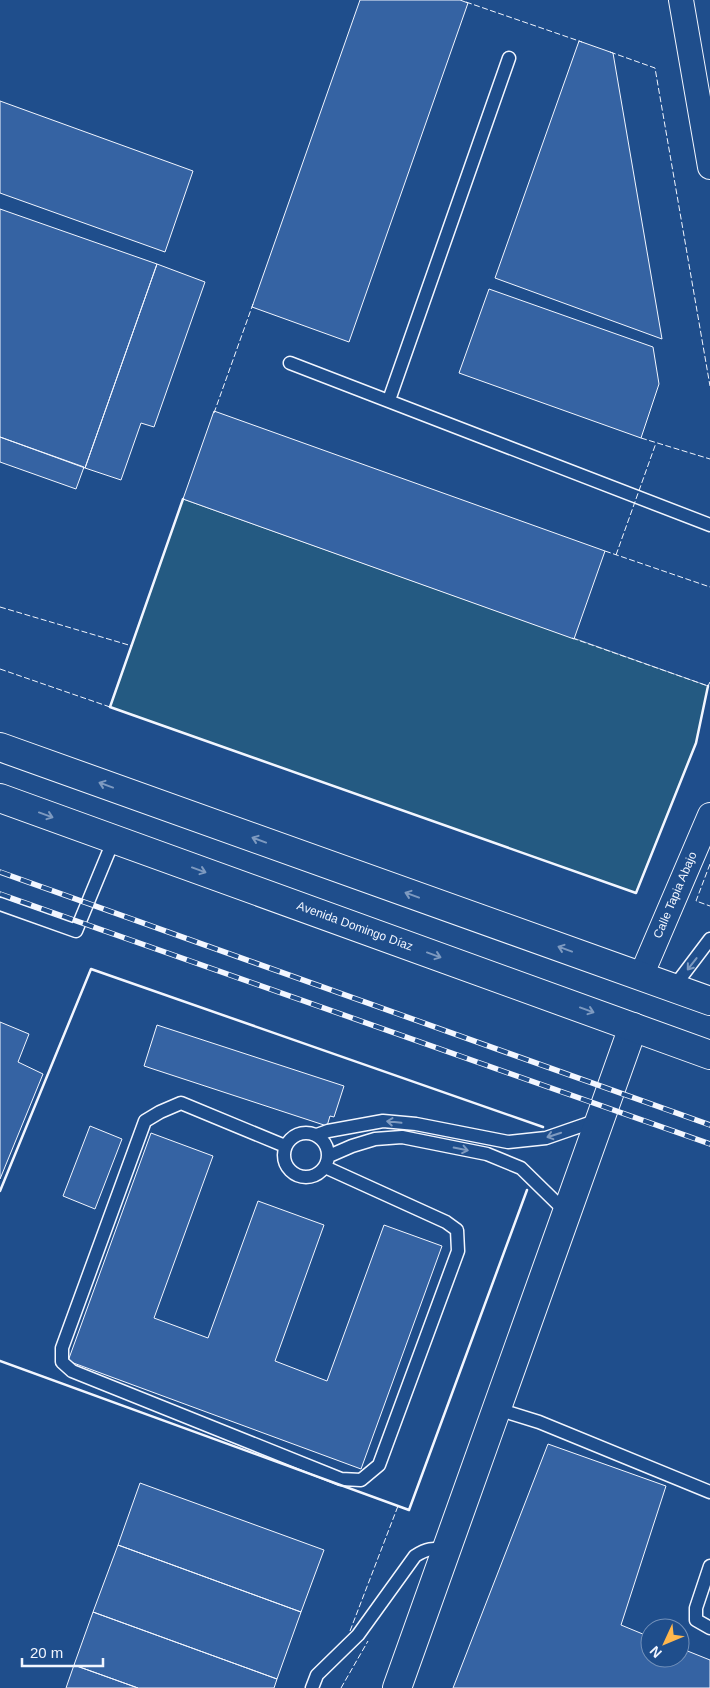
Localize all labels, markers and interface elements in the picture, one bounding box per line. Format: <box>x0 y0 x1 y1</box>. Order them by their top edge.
one-way arrow <box>99 780 115 789</box>
one-way arrow <box>38 811 53 820</box>
one-way arrow <box>252 835 268 844</box>
street label: Calle Tapia Abajo <box>650 849 700 940</box>
one-way arrow <box>190 866 206 875</box>
one-way arrow <box>405 890 421 899</box>
street label: Avenida Domingo Díaz <box>295 898 415 954</box>
one-way arrow <box>558 944 574 953</box>
one-way arrow <box>426 951 441 960</box>
one-way arrow <box>686 957 697 970</box>
one-way arrow <box>578 1006 594 1015</box>
one-way arrow <box>386 1117 402 1127</box>
one-way arrow <box>546 1131 562 1140</box>
one-way arrow <box>452 1144 468 1154</box>
north arrow <box>640 1618 690 1668</box>
scale bar <box>22 1636 104 1668</box>
text: N <box>646 1643 665 1661</box>
text: 20 m <box>30 1644 63 1661</box>

